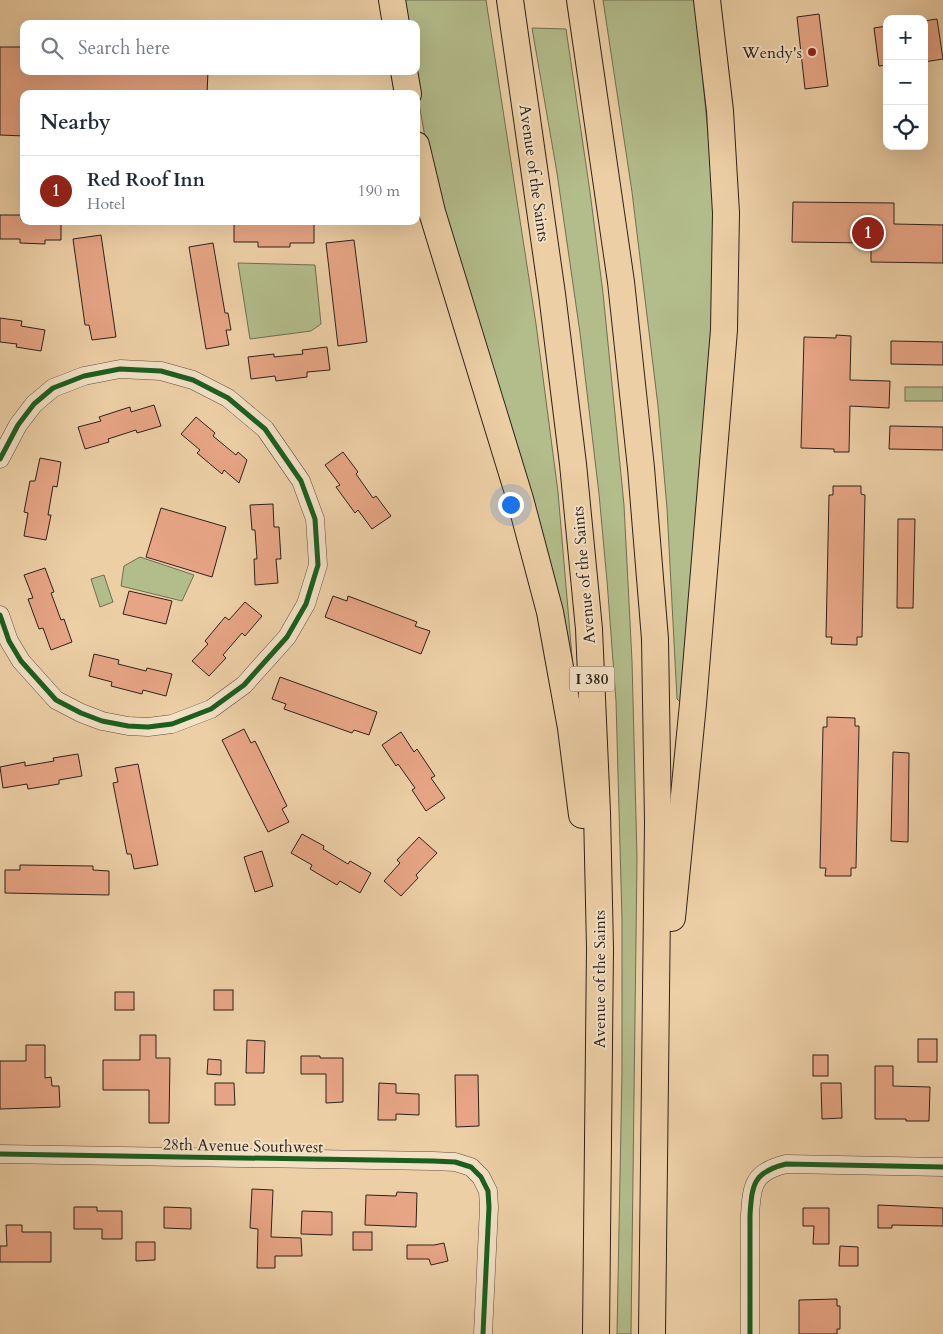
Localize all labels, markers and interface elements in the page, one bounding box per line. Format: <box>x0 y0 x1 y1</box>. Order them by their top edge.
map controls <box>883 15 928 150</box>
button: + <box>883 15 928 60</box>
search box <box>20 20 420 75</box>
icon: search <box>38 34 66 62</box>
text: Search here <box>78 35 170 61</box>
place label: Wendy's <box>741 42 802 64</box>
marker: Wendy's <box>806 46 818 58</box>
button: − <box>883 60 928 105</box>
street label: Avenue of the Saints <box>513 103 555 243</box>
button: locate <box>883 105 928 150</box>
text: Nearby <box>40 108 111 137</box>
text: Red Roof Inn <box>87 167 205 193</box>
text: 1 <box>52 180 60 202</box>
text: 190 m <box>358 180 400 202</box>
text: Hotel <box>87 193 125 215</box>
pin: 1 <box>852 214 884 252</box>
your location <box>498 492 524 518</box>
street label: Avenue of the Saints <box>567 505 601 645</box>
road number: I 380 <box>570 666 614 692</box>
street label: Avenue of the Saints <box>589 910 611 1048</box>
street label: 28th Avenue Southwest <box>163 1134 323 1158</box>

